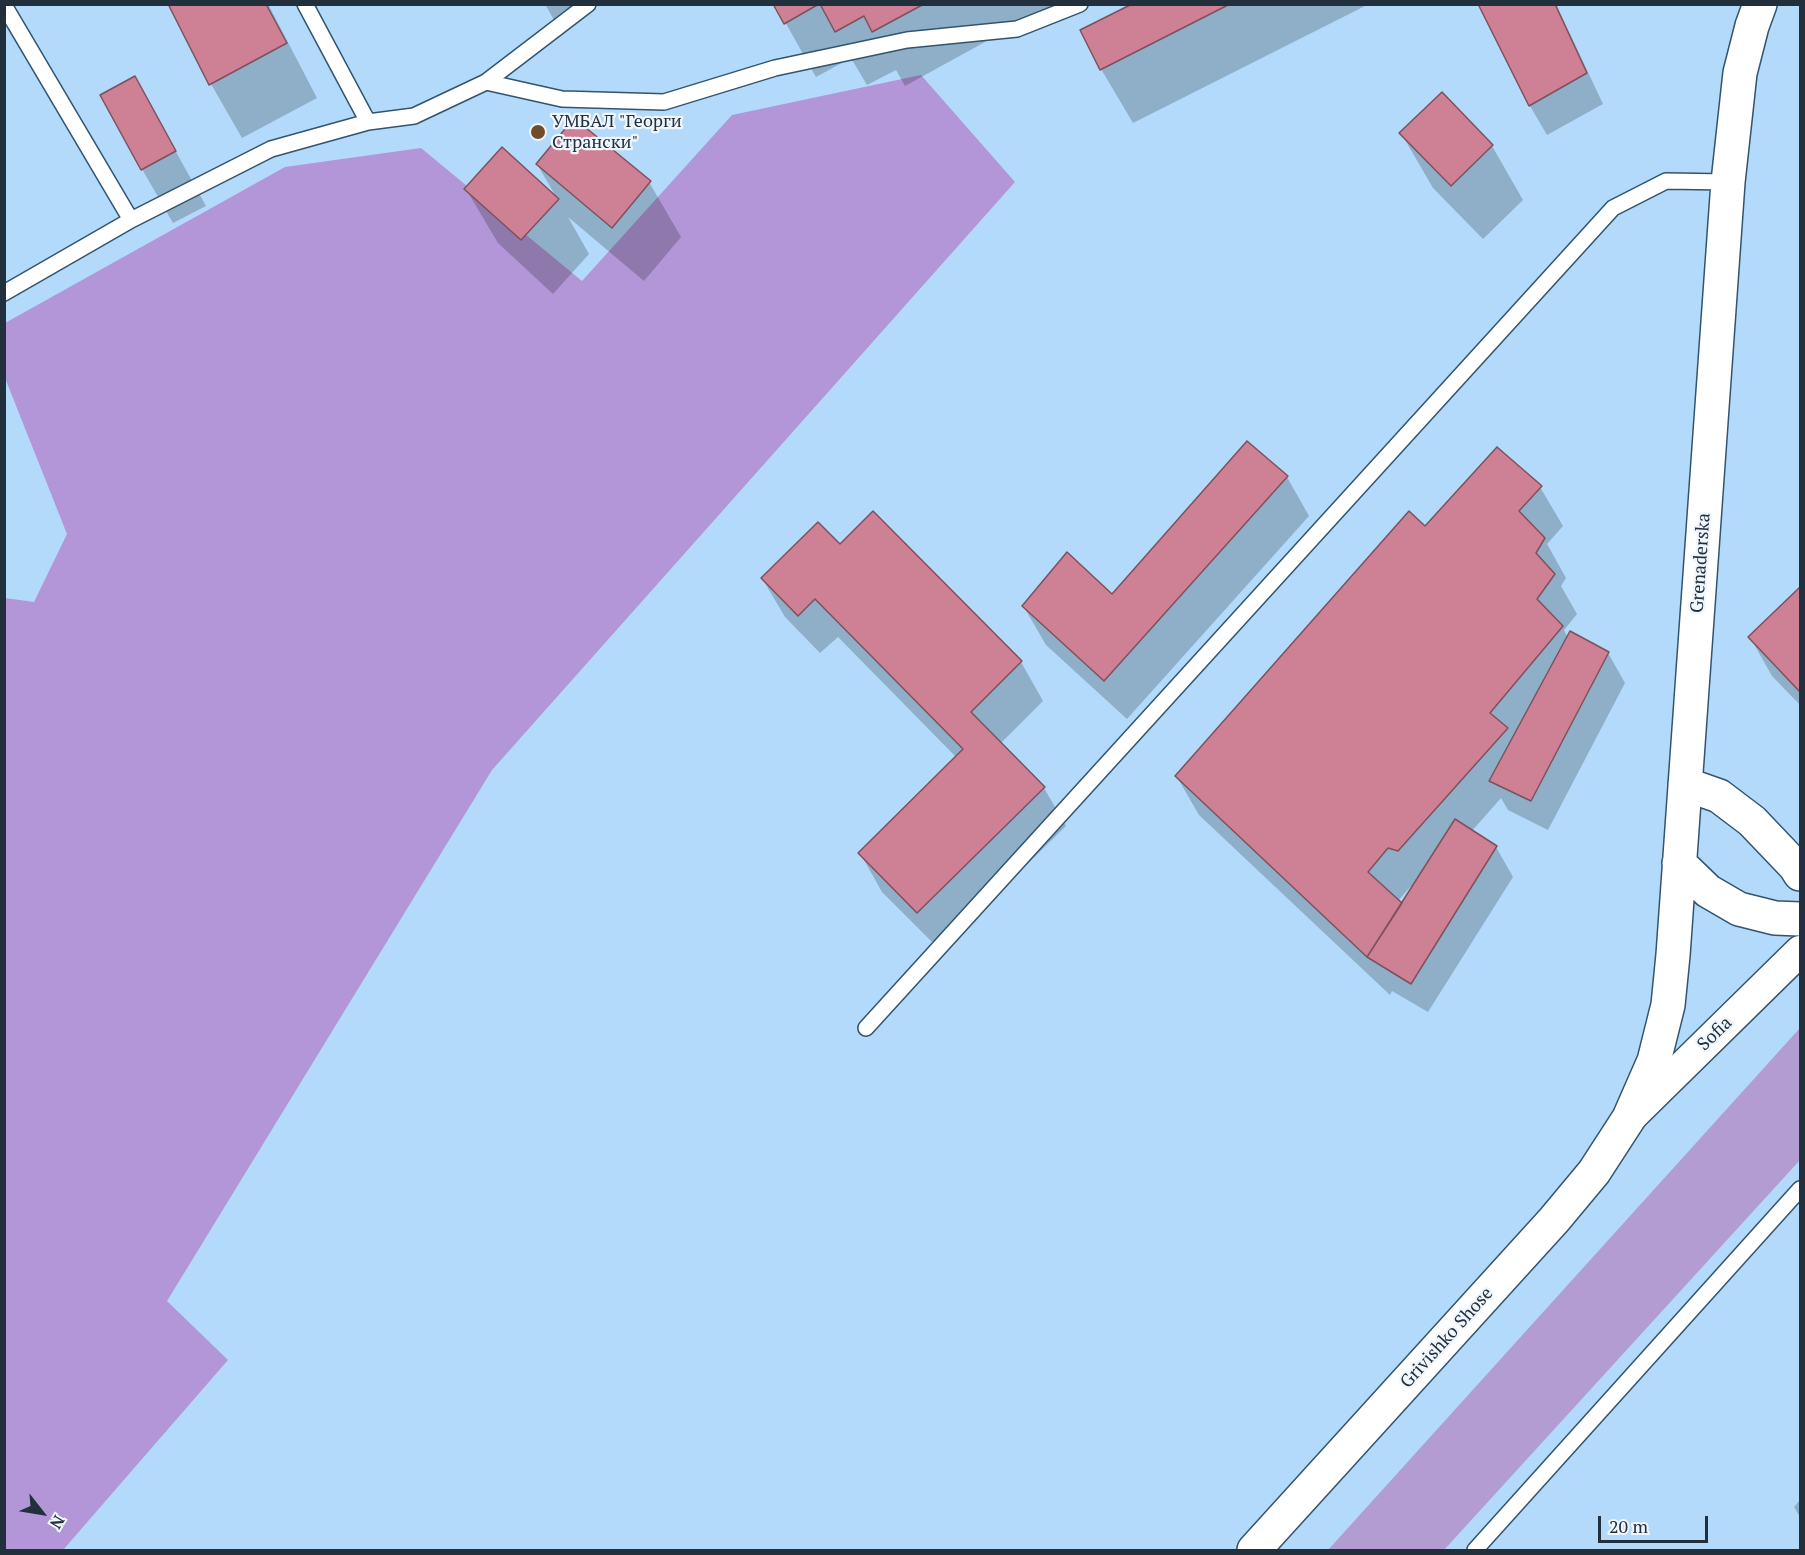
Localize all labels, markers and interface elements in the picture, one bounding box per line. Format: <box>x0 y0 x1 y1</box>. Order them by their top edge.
place label: УМБАЛ "Георги Странски" <box>552 111 682 154</box>
marker: УМБАЛ "Георги Странски" <box>529 123 547 141</box>
street label: Grenaderska <box>1687 512 1715 614</box>
street label: Sofia <box>1693 1013 1737 1055</box>
street label: Grivishko Shose <box>1396 1283 1498 1393</box>
north arrow <box>12 1483 72 1543</box>
scale bar <box>1601 1504 1710 1542</box>
text: N <box>45 1511 70 1533</box>
text: 20 m <box>1609 1514 1648 1538</box>

